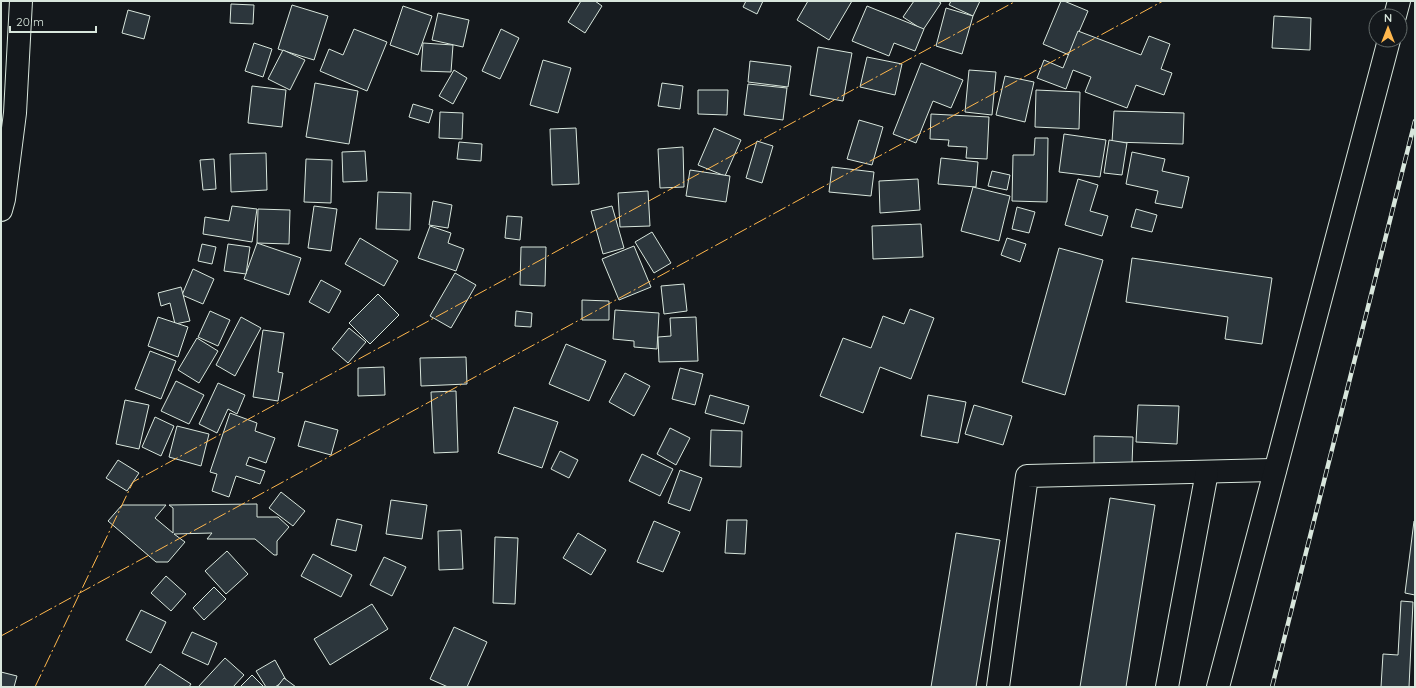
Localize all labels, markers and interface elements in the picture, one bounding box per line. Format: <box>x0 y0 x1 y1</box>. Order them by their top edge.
scale bar <box>10 8 96 34</box>
north arrow <box>1368 8 1408 48</box>
text: N <box>1384 11 1392 25</box>
text: 20 m <box>16 14 44 29</box>

